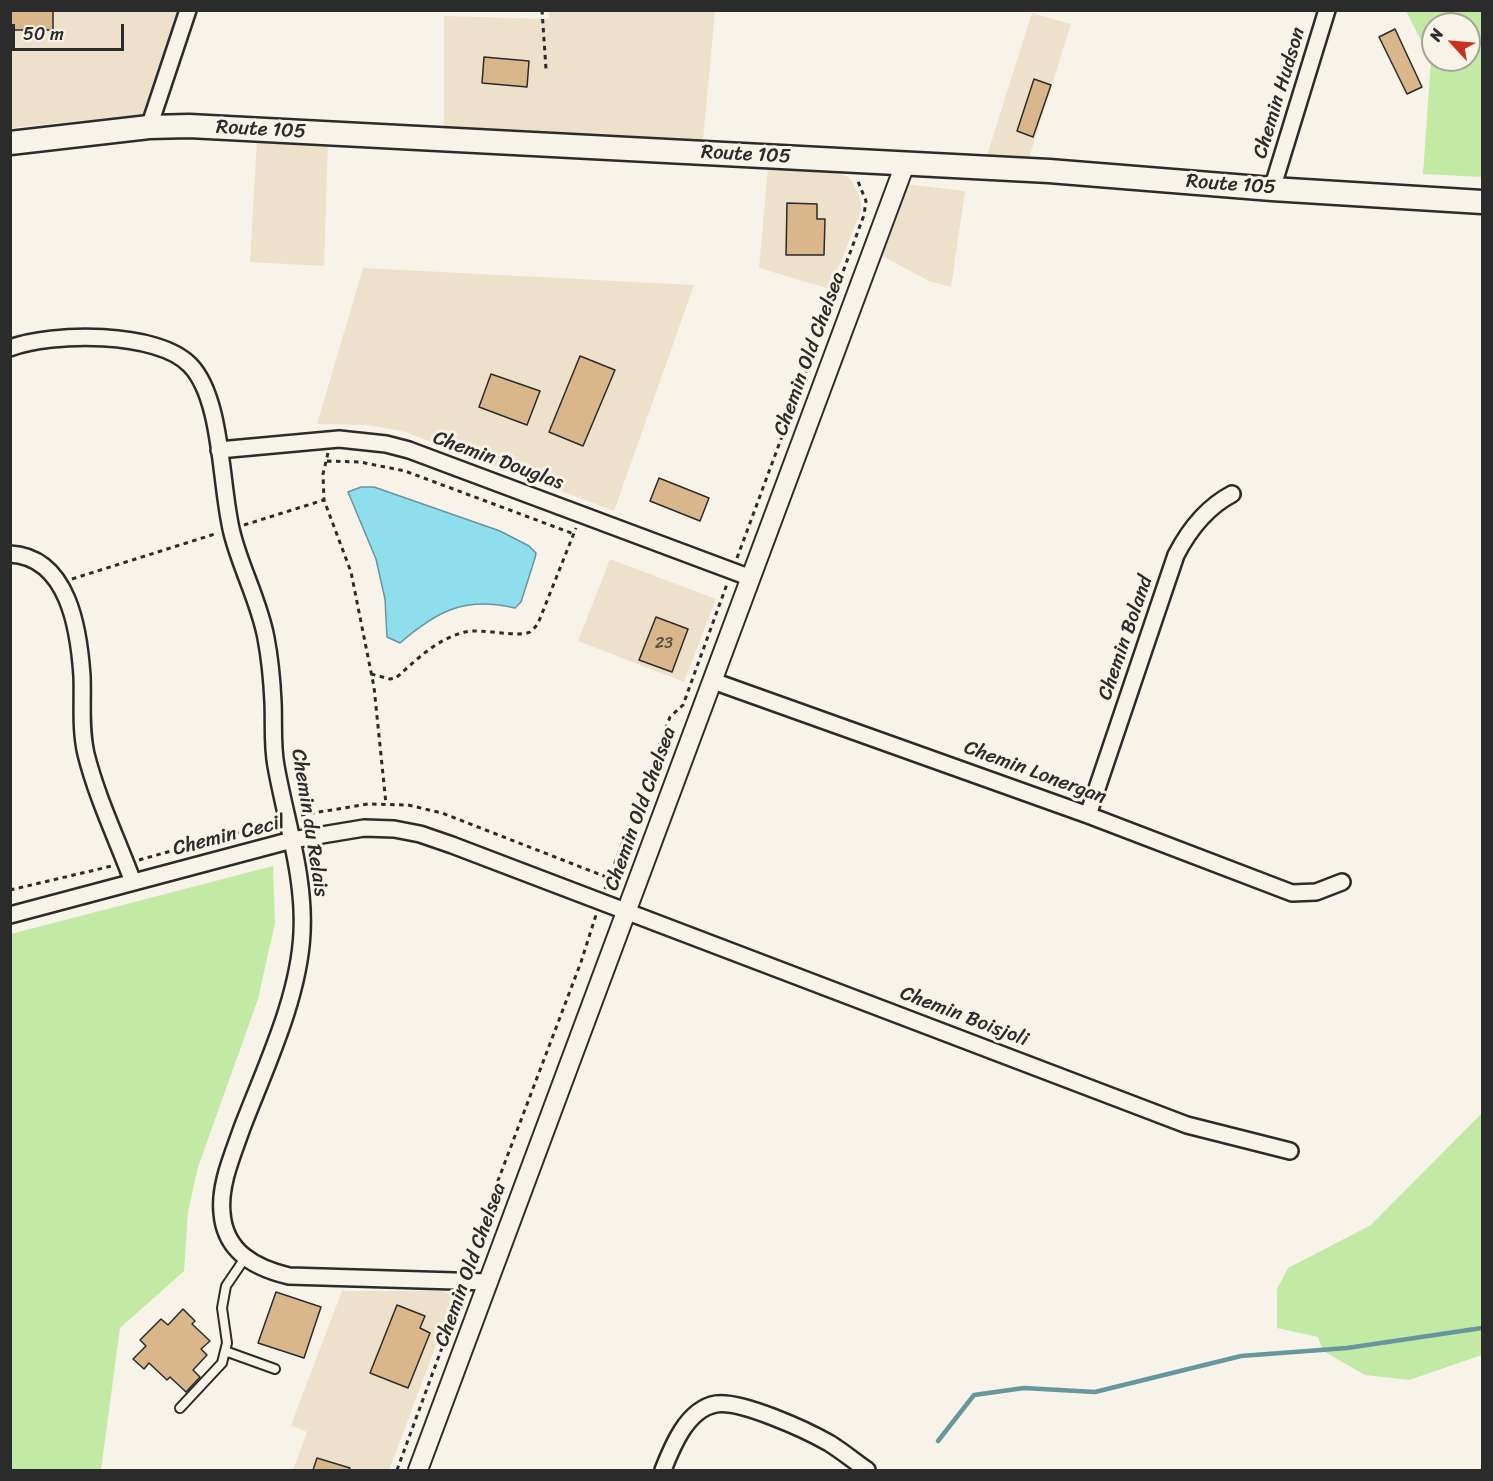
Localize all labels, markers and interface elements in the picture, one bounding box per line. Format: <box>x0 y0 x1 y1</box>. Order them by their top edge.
scale bar <box>15 12 128 50</box>
north arrow <box>1421 12 1481 72</box>
text: 50 m <box>23 18 64 50</box>
text: N <box>1421 23 1452 46</box>
street label: Chemin Hudson <box>1249 25 1311 161</box>
street label: Route 105 <box>215 116 307 144</box>
street label: Route 105 <box>700 141 792 169</box>
street label: Route 105 <box>1185 170 1277 200</box>
street label: Chemin Old Chelsea <box>769 269 851 439</box>
street label: Chemin Douglas <box>429 426 567 496</box>
street label: Chemin Boland <box>1093 573 1159 703</box>
house number: 23 <box>655 634 673 654</box>
street label: Chemin Old Chelsea <box>600 724 682 894</box>
street label: Chemin Lonergan <box>961 736 1109 810</box>
street label: Chemin du Relais <box>285 747 333 899</box>
street label: Chemin Cecil <box>171 811 287 861</box>
street label: Chemin Boisjoli <box>897 982 1031 1052</box>
street label: Chemin Old Chelsea <box>430 1180 512 1350</box>

